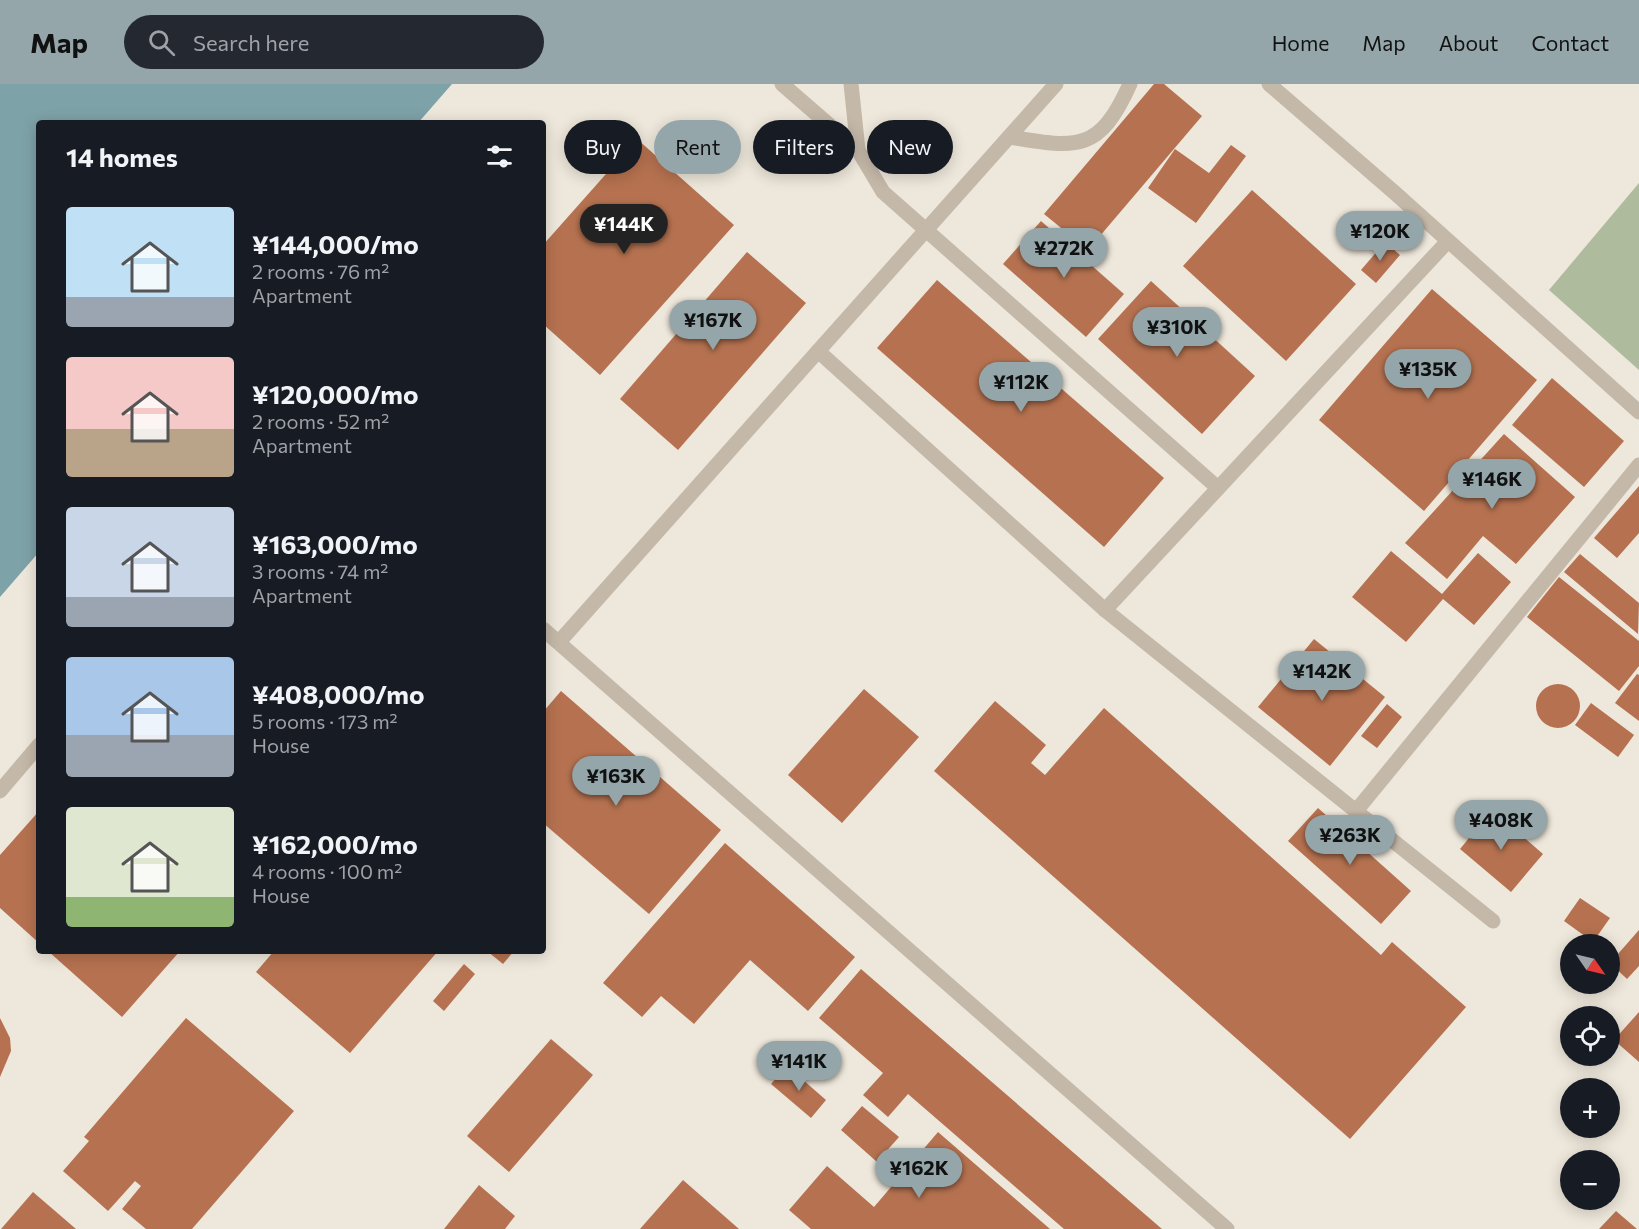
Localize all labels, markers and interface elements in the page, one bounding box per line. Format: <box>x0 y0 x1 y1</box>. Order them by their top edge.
search box <box>124 15 544 69</box>
text: Map <box>30 25 88 59</box>
icon: search <box>145 26 178 59</box>
text: Search here <box>193 29 309 56</box>
text: Home <box>1272 30 1329 55</box>
text: Map <box>1362 30 1406 55</box>
text: About <box>1439 30 1498 55</box>
text: Contact <box>1531 30 1609 55</box>
chip: Buy <box>564 120 642 174</box>
chip: Rent <box>654 120 741 174</box>
chip: Filters <box>753 120 855 174</box>
chip: New <box>867 120 953 174</box>
icon: filters <box>483 140 516 173</box>
text: 14 homes <box>66 141 178 172</box>
pin: ¥144K <box>582 204 666 255</box>
text: ¥144K <box>594 211 654 235</box>
pin: ¥120K <box>1338 211 1422 262</box>
text: ¥120K <box>1350 218 1410 242</box>
text: ¥144,000/mo <box>252 228 419 259</box>
pin: ¥272K <box>1022 228 1106 279</box>
icon: home <box>114 231 186 303</box>
text: ¥272K <box>1034 235 1094 259</box>
text: 2 rooms · 76 m² <box>252 259 389 283</box>
text: Apartment <box>252 283 352 307</box>
pin: ¥167K <box>671 300 755 351</box>
text: ¥167K <box>684 307 742 331</box>
pin: ¥310K <box>1135 307 1219 358</box>
text: ¥310K <box>1147 314 1207 338</box>
pin: ¥135K <box>1386 349 1470 400</box>
text: ¥135K <box>1398 356 1458 380</box>
pin: ¥112K <box>979 362 1063 413</box>
text: ¥112K <box>993 369 1049 393</box>
text: ¥120,000/mo <box>252 378 419 409</box>
icon: home <box>114 381 186 453</box>
text: 2 rooms · 52 m² <box>252 409 389 433</box>
text: Apartment <box>252 433 352 457</box>
pin: ¥146K <box>1450 459 1534 510</box>
text: ¥146K <box>1462 466 1522 490</box>
text: ¥163,000/mo <box>252 528 418 559</box>
icon: home <box>114 531 186 603</box>
text: 3 rooms · 74 m² <box>252 559 388 583</box>
text: Apartment <box>252 583 352 607</box>
pin: ¥142K <box>1280 651 1364 702</box>
text: ¥142K <box>1292 658 1352 682</box>
text: ¥408,000/mo <box>252 678 424 709</box>
icon: home <box>114 681 186 753</box>
text: 5 rooms · 173 m² <box>252 709 398 733</box>
text: House <box>252 733 310 757</box>
pin: ¥163K <box>574 756 658 807</box>
text: ¥163K <box>586 763 646 787</box>
pin: ¥408K <box>1459 800 1543 851</box>
text: ¥408K <box>1469 807 1533 831</box>
pin: ¥263K <box>1308 815 1392 866</box>
text: ¥263K <box>1319 822 1381 846</box>
text: ¥162,000/mo <box>252 828 418 859</box>
icon: home <box>114 831 186 903</box>
text: 4 rooms · 100 m² <box>252 859 402 883</box>
text: House <box>252 883 310 907</box>
north arrow <box>1560 934 1620 994</box>
map controls <box>1560 934 1620 1210</box>
button: locate <box>1560 1006 1620 1066</box>
pin: ¥141K <box>757 1041 841 1092</box>
text: ¥141K <box>771 1048 827 1072</box>
button: + <box>1560 1078 1620 1138</box>
pin: ¥162K <box>877 1148 961 1199</box>
button: − <box>1560 1150 1620 1210</box>
text: ¥162K <box>889 1155 949 1179</box>

